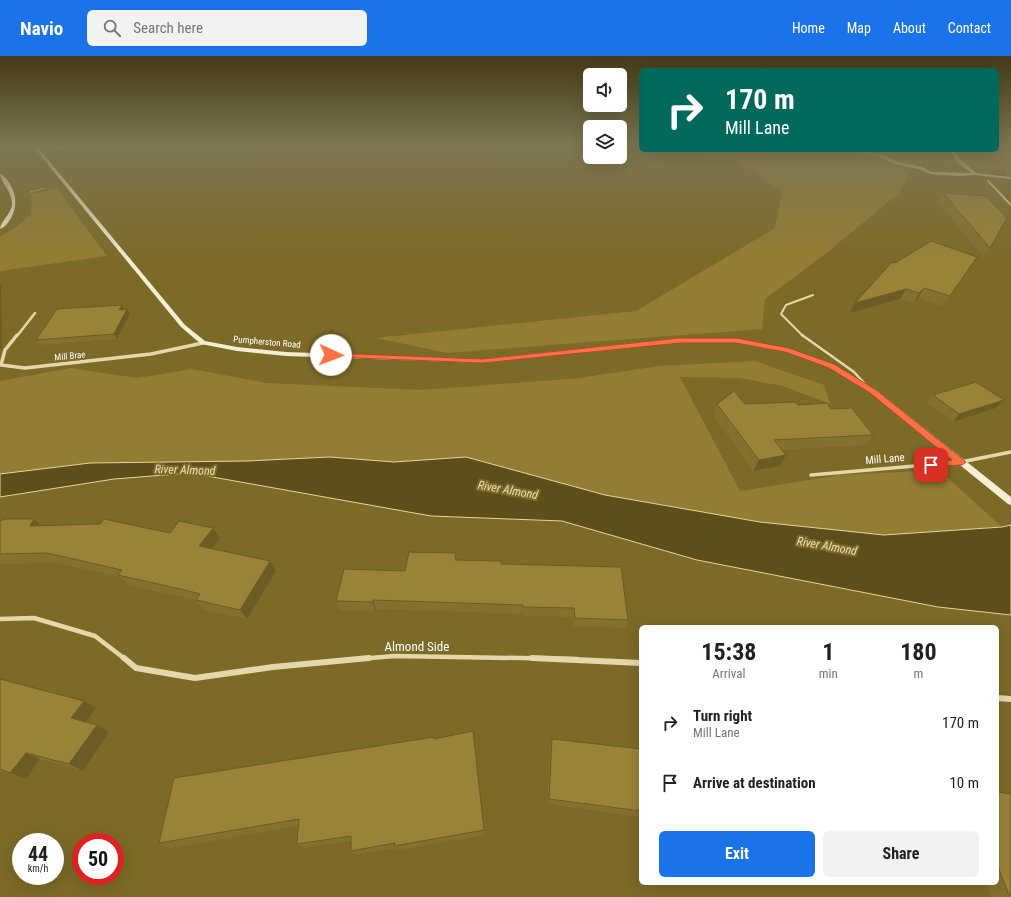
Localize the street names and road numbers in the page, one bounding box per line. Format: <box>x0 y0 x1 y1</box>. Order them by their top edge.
street label: Pumpherston Road <box>233 334 301 350</box>
street label: Mill Brae <box>54 349 86 363</box>
street label: Mill Lane <box>865 451 905 467</box>
street label: Almond Side <box>385 639 449 654</box>

